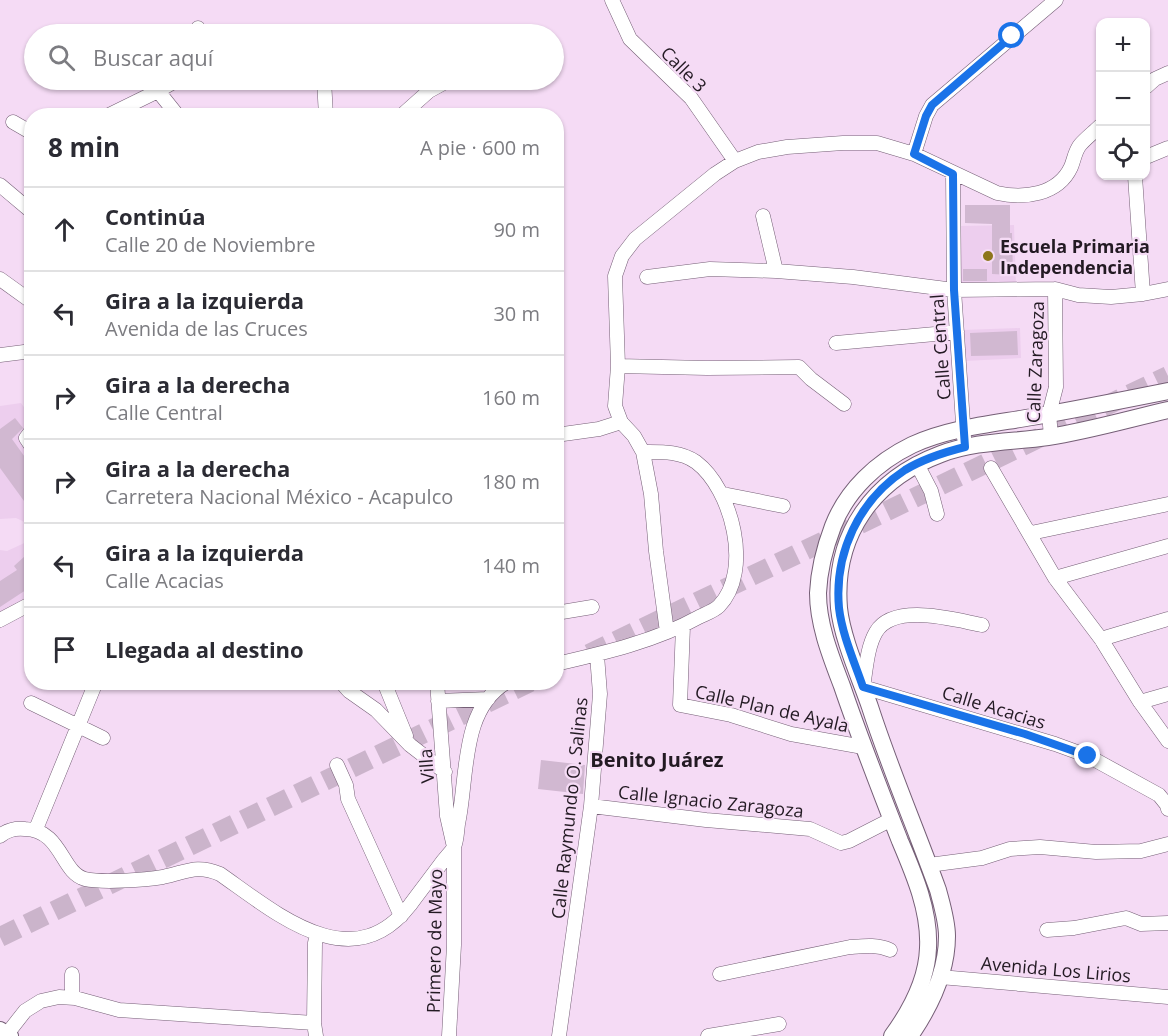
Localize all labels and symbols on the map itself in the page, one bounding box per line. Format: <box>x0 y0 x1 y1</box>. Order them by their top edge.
route start <box>998 22 1024 48</box>
street label: Calle 3 <box>656 41 712 97</box>
place label: Escuela Primaria Independencia <box>1000 234 1150 279</box>
marker: Escuela Primaria Independencia <box>981 249 995 263</box>
street label: Calle Central <box>924 293 956 401</box>
street label: Calle Zaragoza <box>1021 301 1049 423</box>
street label: Calle Plan de Ayala <box>693 679 851 737</box>
street label: Calle Acacias <box>939 680 1049 734</box>
street label: Calle Raymundo O. Salinas <box>545 696 593 920</box>
route end <box>1074 742 1100 768</box>
district label: Benito Juárez <box>590 746 724 773</box>
street label: Villa <box>413 748 439 784</box>
street label: Calle Ignacio Zaragoza <box>617 779 805 823</box>
street label: Primero de Mayo <box>421 869 447 1013</box>
street label: Avenida Los Lirios <box>980 950 1132 988</box>

